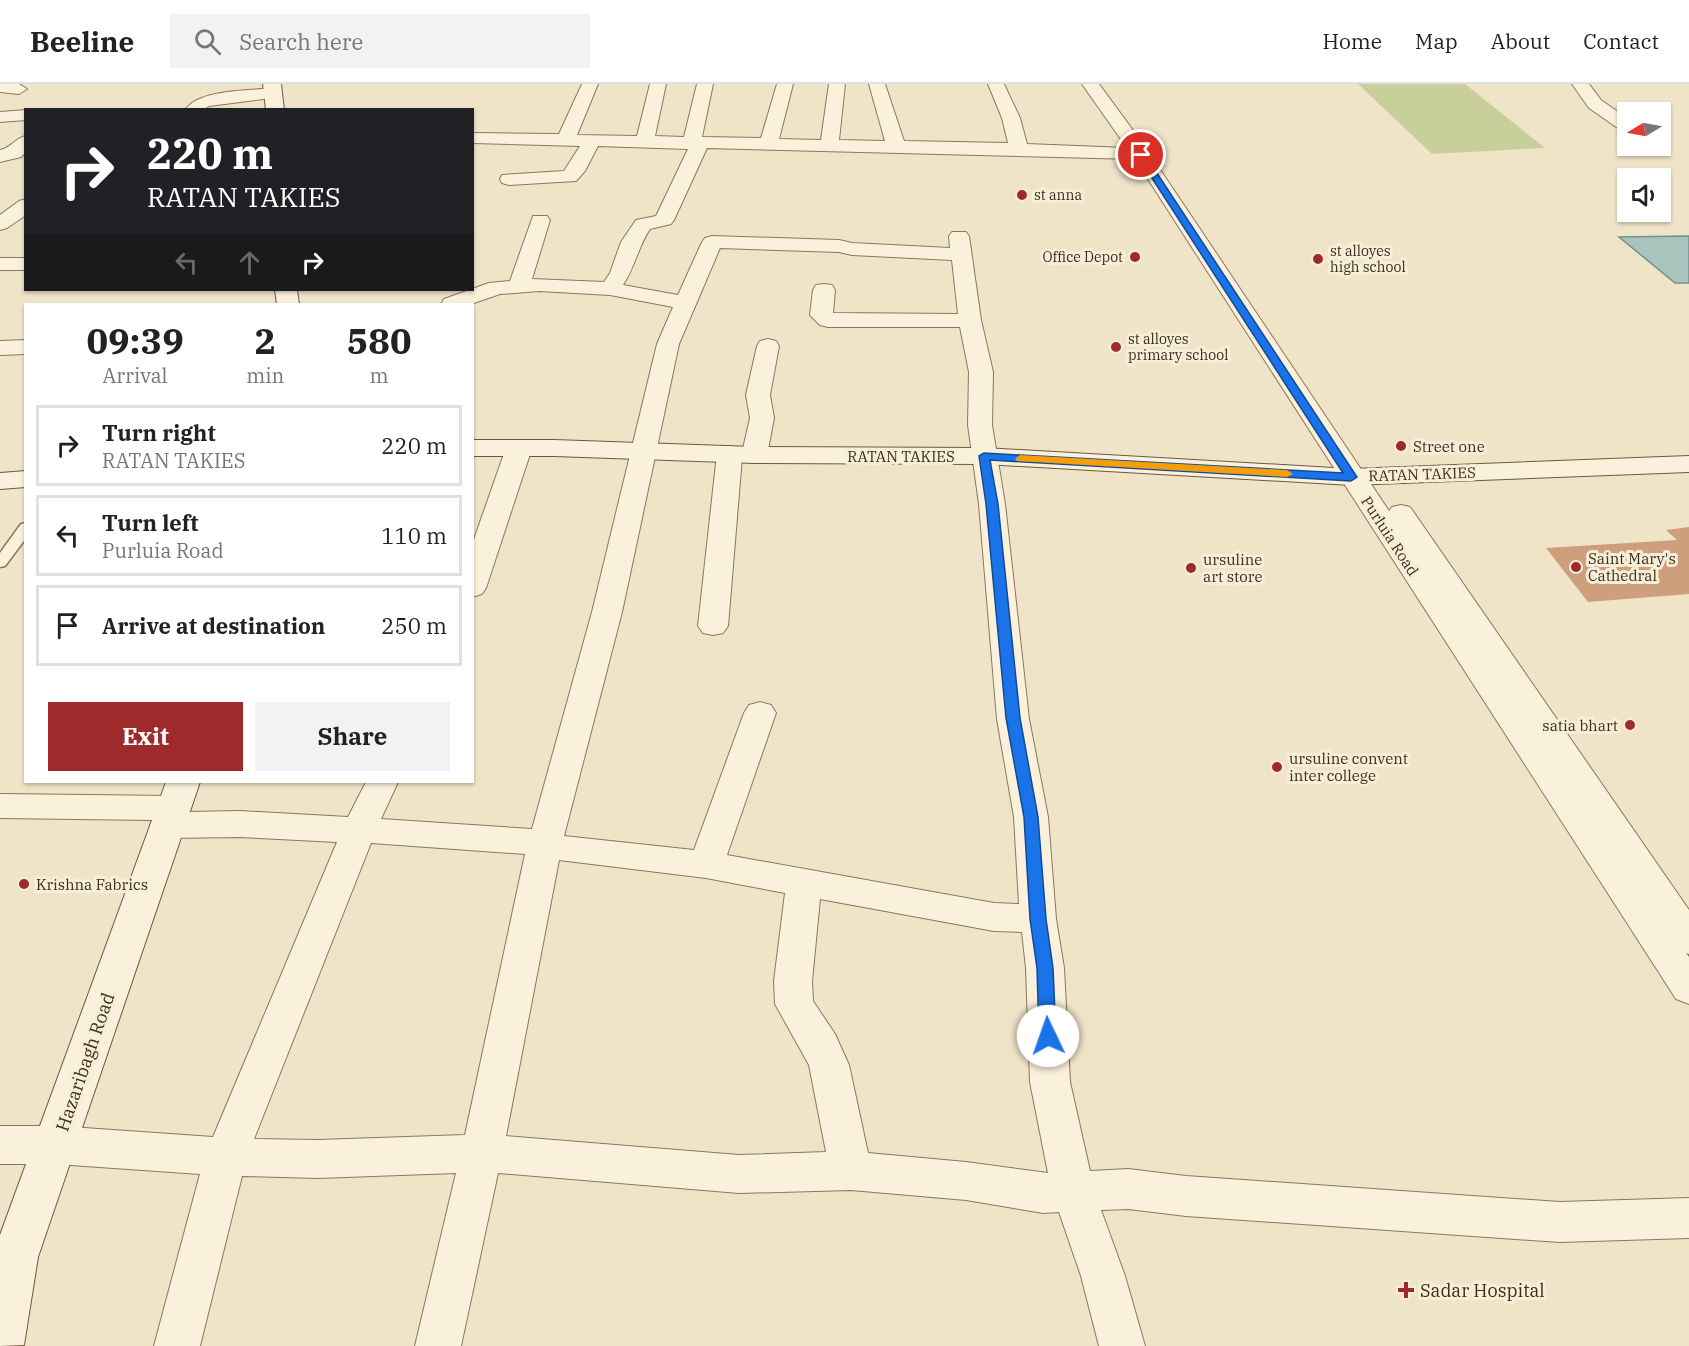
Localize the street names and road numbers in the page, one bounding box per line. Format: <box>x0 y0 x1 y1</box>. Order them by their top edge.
street label: RATAN TAKIES <box>847 447 955 466</box>
street label: RATAN TAKIES <box>1368 463 1476 485</box>
street label: Purluia Road <box>1357 493 1423 579</box>
street label: Hazaribagh Road <box>50 989 120 1134</box>

